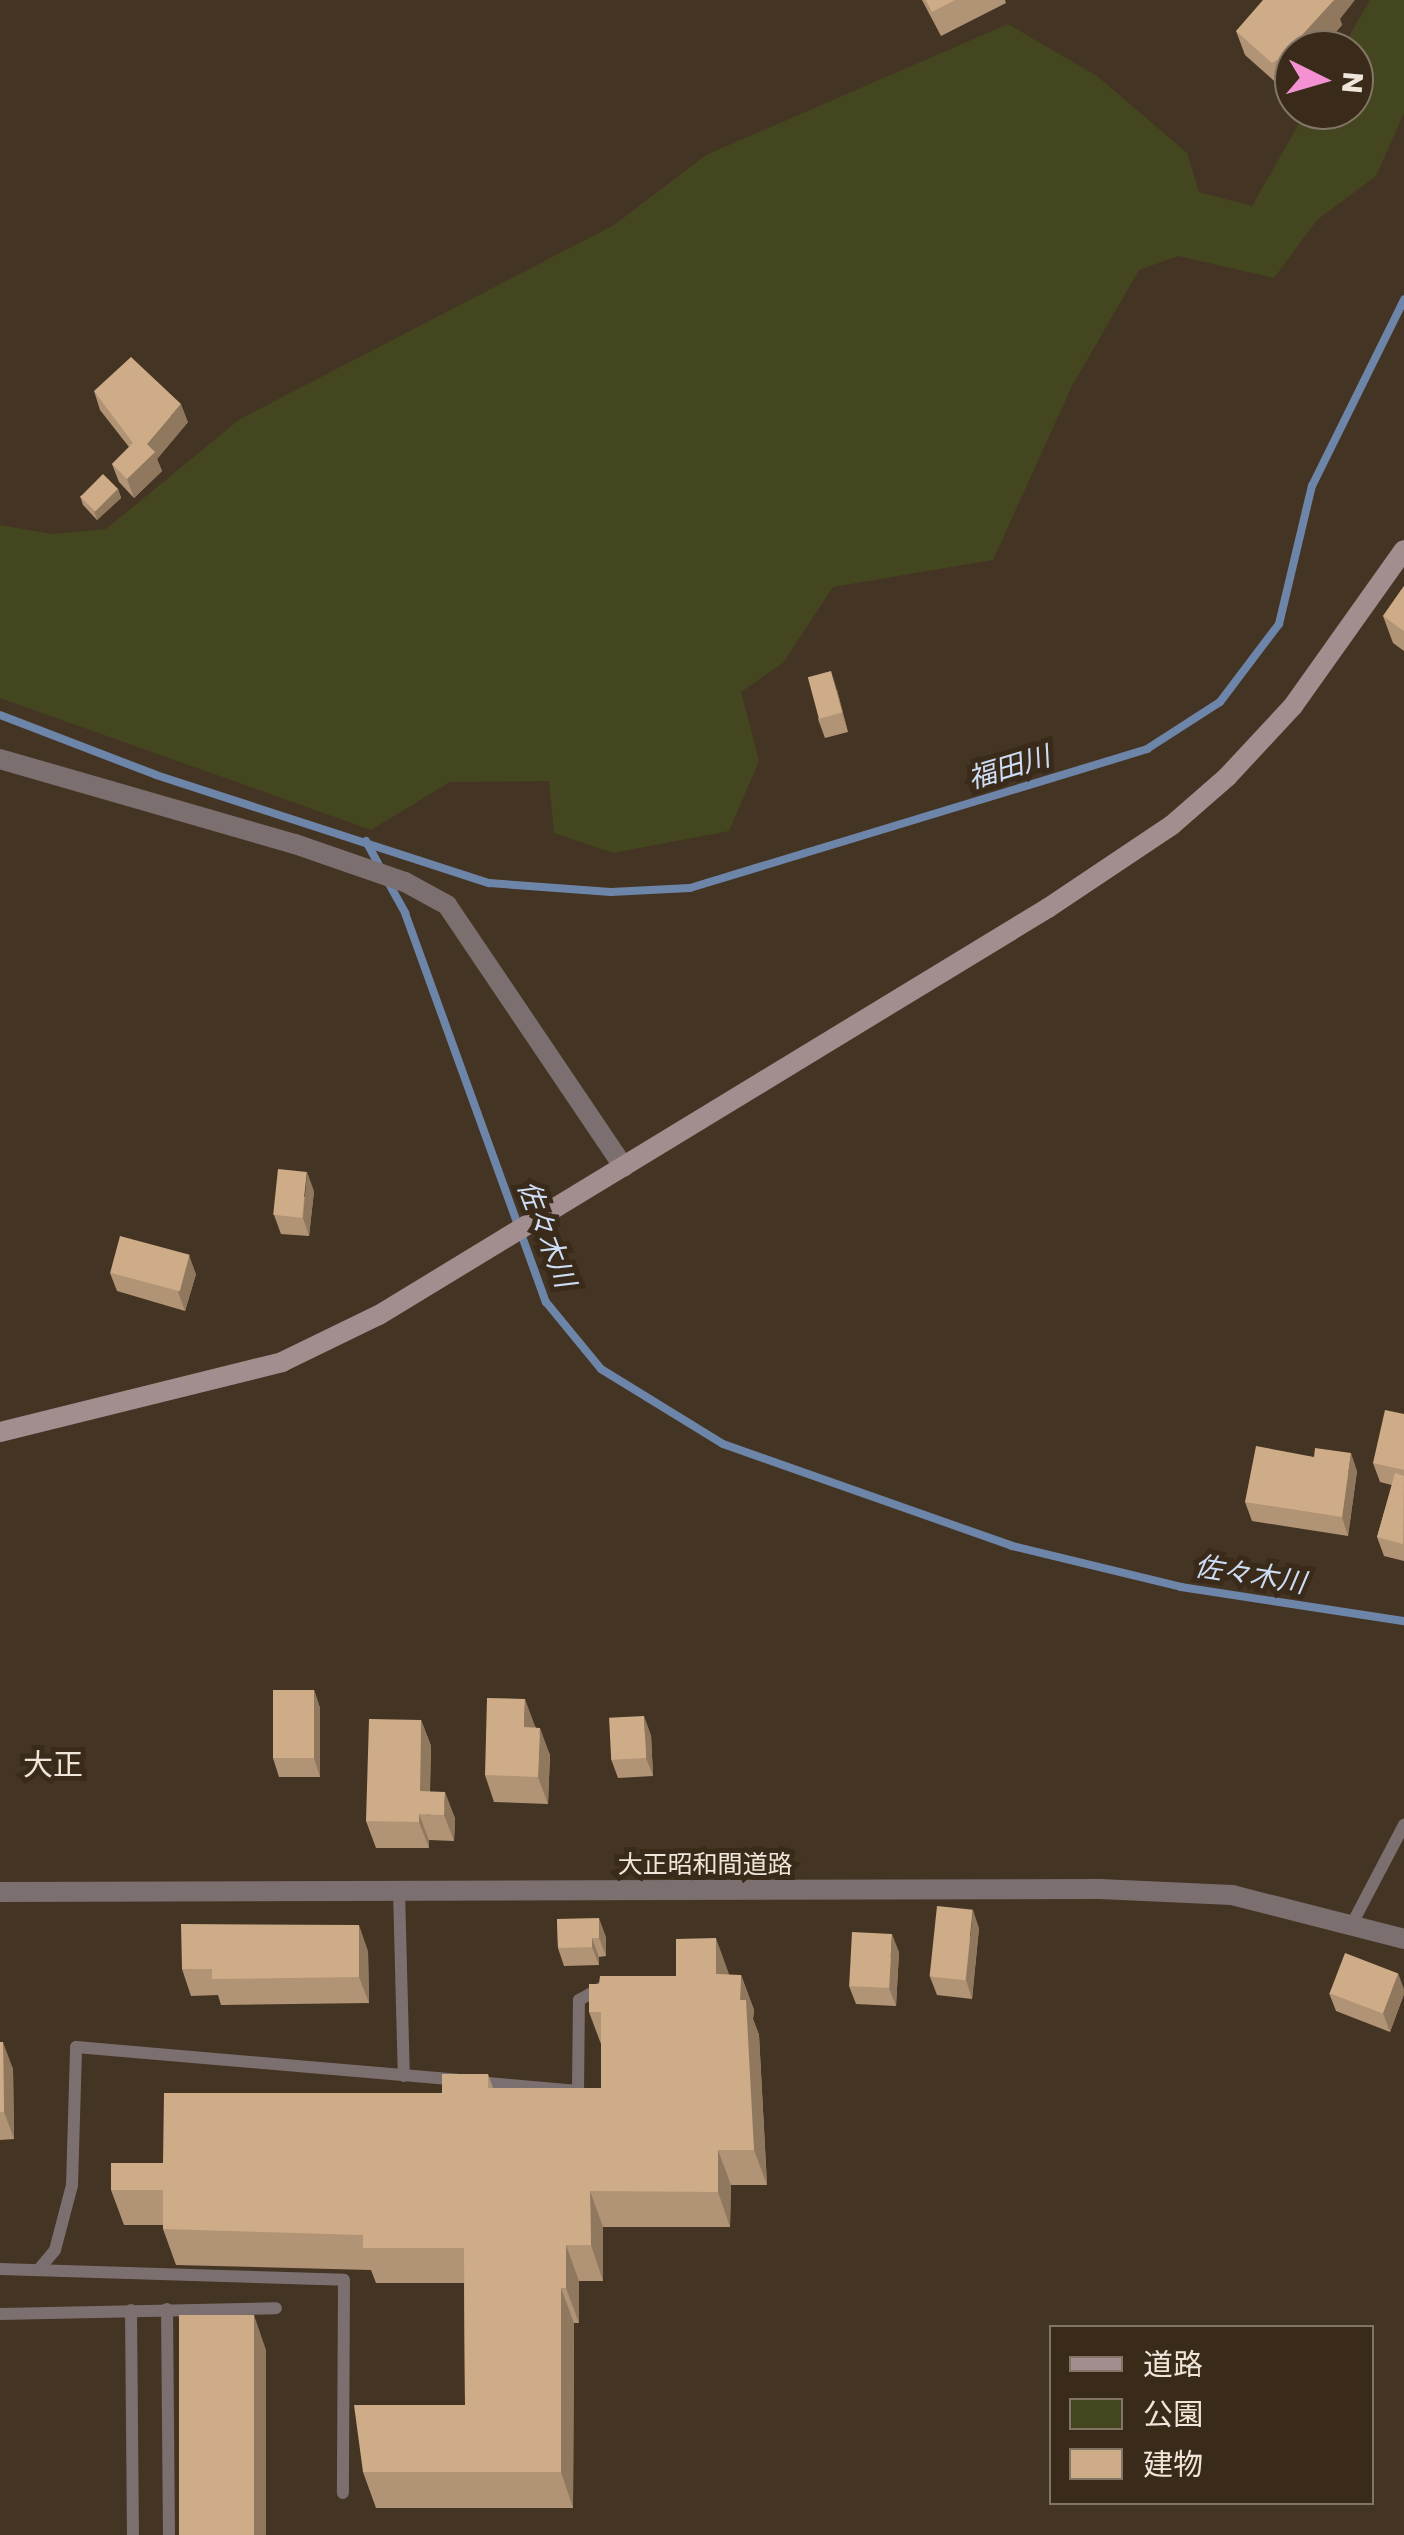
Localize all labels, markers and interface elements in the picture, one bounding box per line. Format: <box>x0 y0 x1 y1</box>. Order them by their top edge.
north arrow <box>1274 30 1374 130</box>
text: N <box>1332 70 1373 95</box>
water label: 福田川 <box>964 740 1054 796</box>
water label: 佐々木川 <box>510 1176 582 1292</box>
water label: 佐々木川 <box>1192 1550 1308 1600</box>
district label: 大正 <box>23 1747 83 1783</box>
street label: 大正昭和間道路 <box>618 1850 792 1880</box>
legend <box>1049 2325 1374 2505</box>
text: 道路 <box>1143 2343 1203 2386</box>
text: 公園 <box>1143 2393 1203 2436</box>
text: 建物 <box>1143 2443 1203 2486</box>

